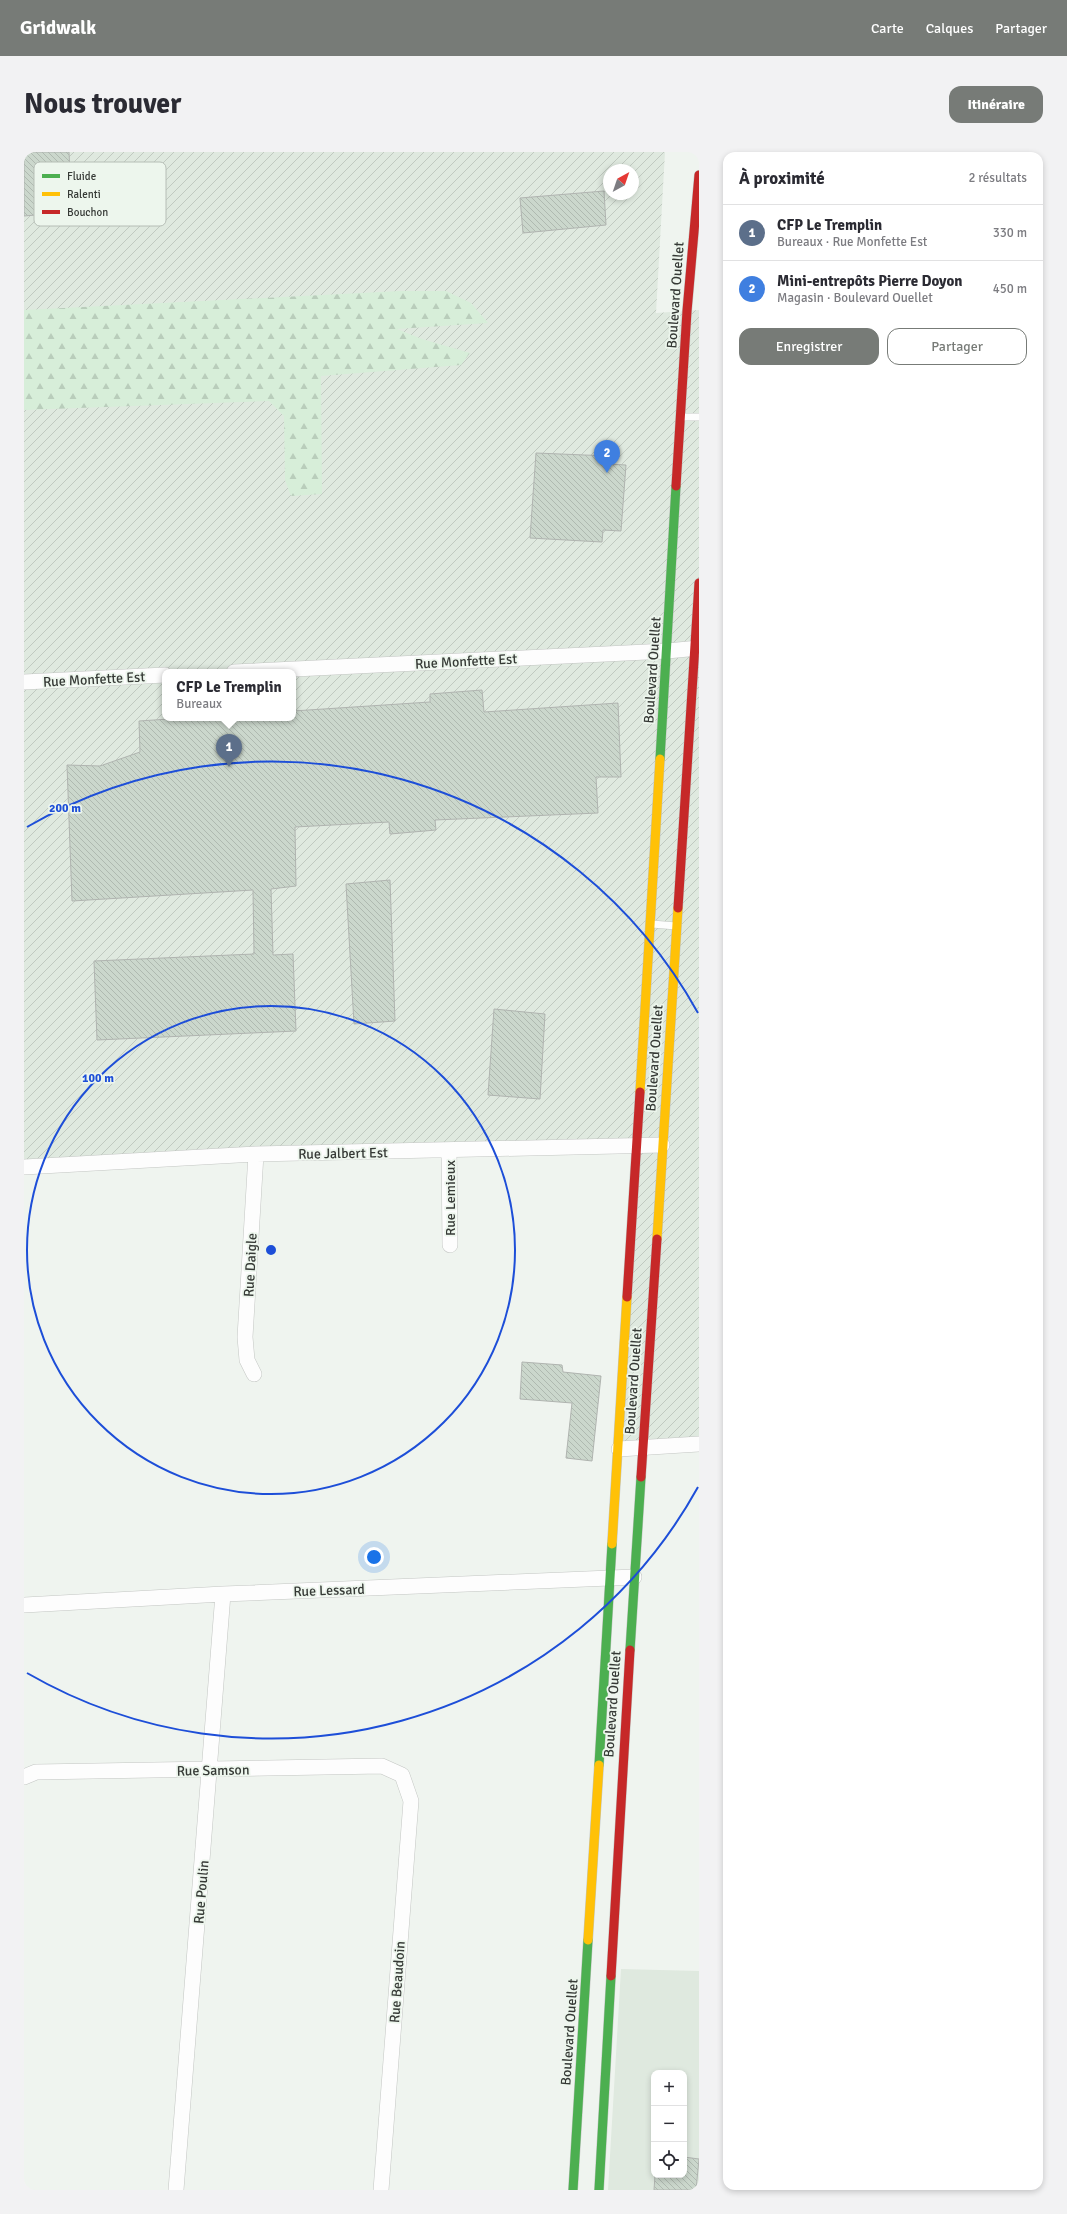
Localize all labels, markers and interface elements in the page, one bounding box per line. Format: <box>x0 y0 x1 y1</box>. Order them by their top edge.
text: Gridwalk <box>20 16 96 40</box>
text: Carte <box>871 20 904 37</box>
text: Calques <box>926 20 973 37</box>
text: Partager <box>995 20 1047 37</box>
button: Itinéraire <box>949 86 1043 123</box>
text: Nous trouver <box>24 87 181 121</box>
legend <box>34 162 166 226</box>
north arrow <box>603 164 639 200</box>
text: À proximité <box>739 168 825 189</box>
text: Fluide <box>67 170 96 183</box>
text: 2 résultats <box>968 170 1027 186</box>
text: Ralenti <box>67 188 101 201</box>
text: Bouchon <box>67 206 108 219</box>
text: CFP Le Tremplin <box>777 216 882 234</box>
text: 1 <box>748 225 756 241</box>
text: 330 m <box>993 225 1027 241</box>
text: Bureaux · Rue Monfette Est <box>777 234 927 250</box>
street label: Boulevard Ouellet <box>663 241 688 349</box>
text: Mini-entrepôts Pierre Doyon <box>777 272 962 290</box>
text: 2 <box>748 281 756 297</box>
text: 450 m <box>993 281 1027 297</box>
text: Magasin · Boulevard Ouellet <box>777 290 933 306</box>
button: Enregistrer <box>739 328 879 365</box>
button: Partager <box>887 328 1027 365</box>
pin: 2 <box>594 440 620 473</box>
street label: Boulevard Ouellet <box>640 616 665 724</box>
street label: Rue Monfette Est <box>414 650 518 673</box>
street label: Rue Monfette Est <box>42 668 146 691</box>
popup <box>162 669 296 721</box>
text: CFP Le Tremplin <box>176 678 282 696</box>
text: Bureaux <box>176 696 222 712</box>
pin: 1 <box>216 734 242 767</box>
text: 200 m <box>49 801 81 816</box>
street label: Boulevard Ouellet <box>642 1004 667 1112</box>
text: 100 m <box>82 1071 114 1086</box>
street label: Rue Jalbert Est <box>298 1144 388 1163</box>
street label: Rue Lemieux <box>442 1160 459 1236</box>
street label: Rue Daigle <box>240 1233 261 1297</box>
centre of rings <box>264 1243 278 1257</box>
street label: Boulevard Ouellet <box>621 1327 646 1435</box>
your location <box>364 1547 384 1567</box>
street label: Rue Lessard <box>293 1581 365 1600</box>
street label: Boulevard Ouellet <box>600 1650 625 1758</box>
street label: Rue Samson <box>176 1761 250 1780</box>
street label: Rue Poulin <box>190 1860 213 1925</box>
street label: Rue Beaudoin <box>386 1940 409 2024</box>
street label: Boulevard Ouellet <box>557 1978 582 2086</box>
map controls <box>651 2070 687 2178</box>
button: + <box>651 2070 687 2106</box>
button: − <box>651 2106 687 2142</box>
button: locate <box>651 2142 687 2178</box>

